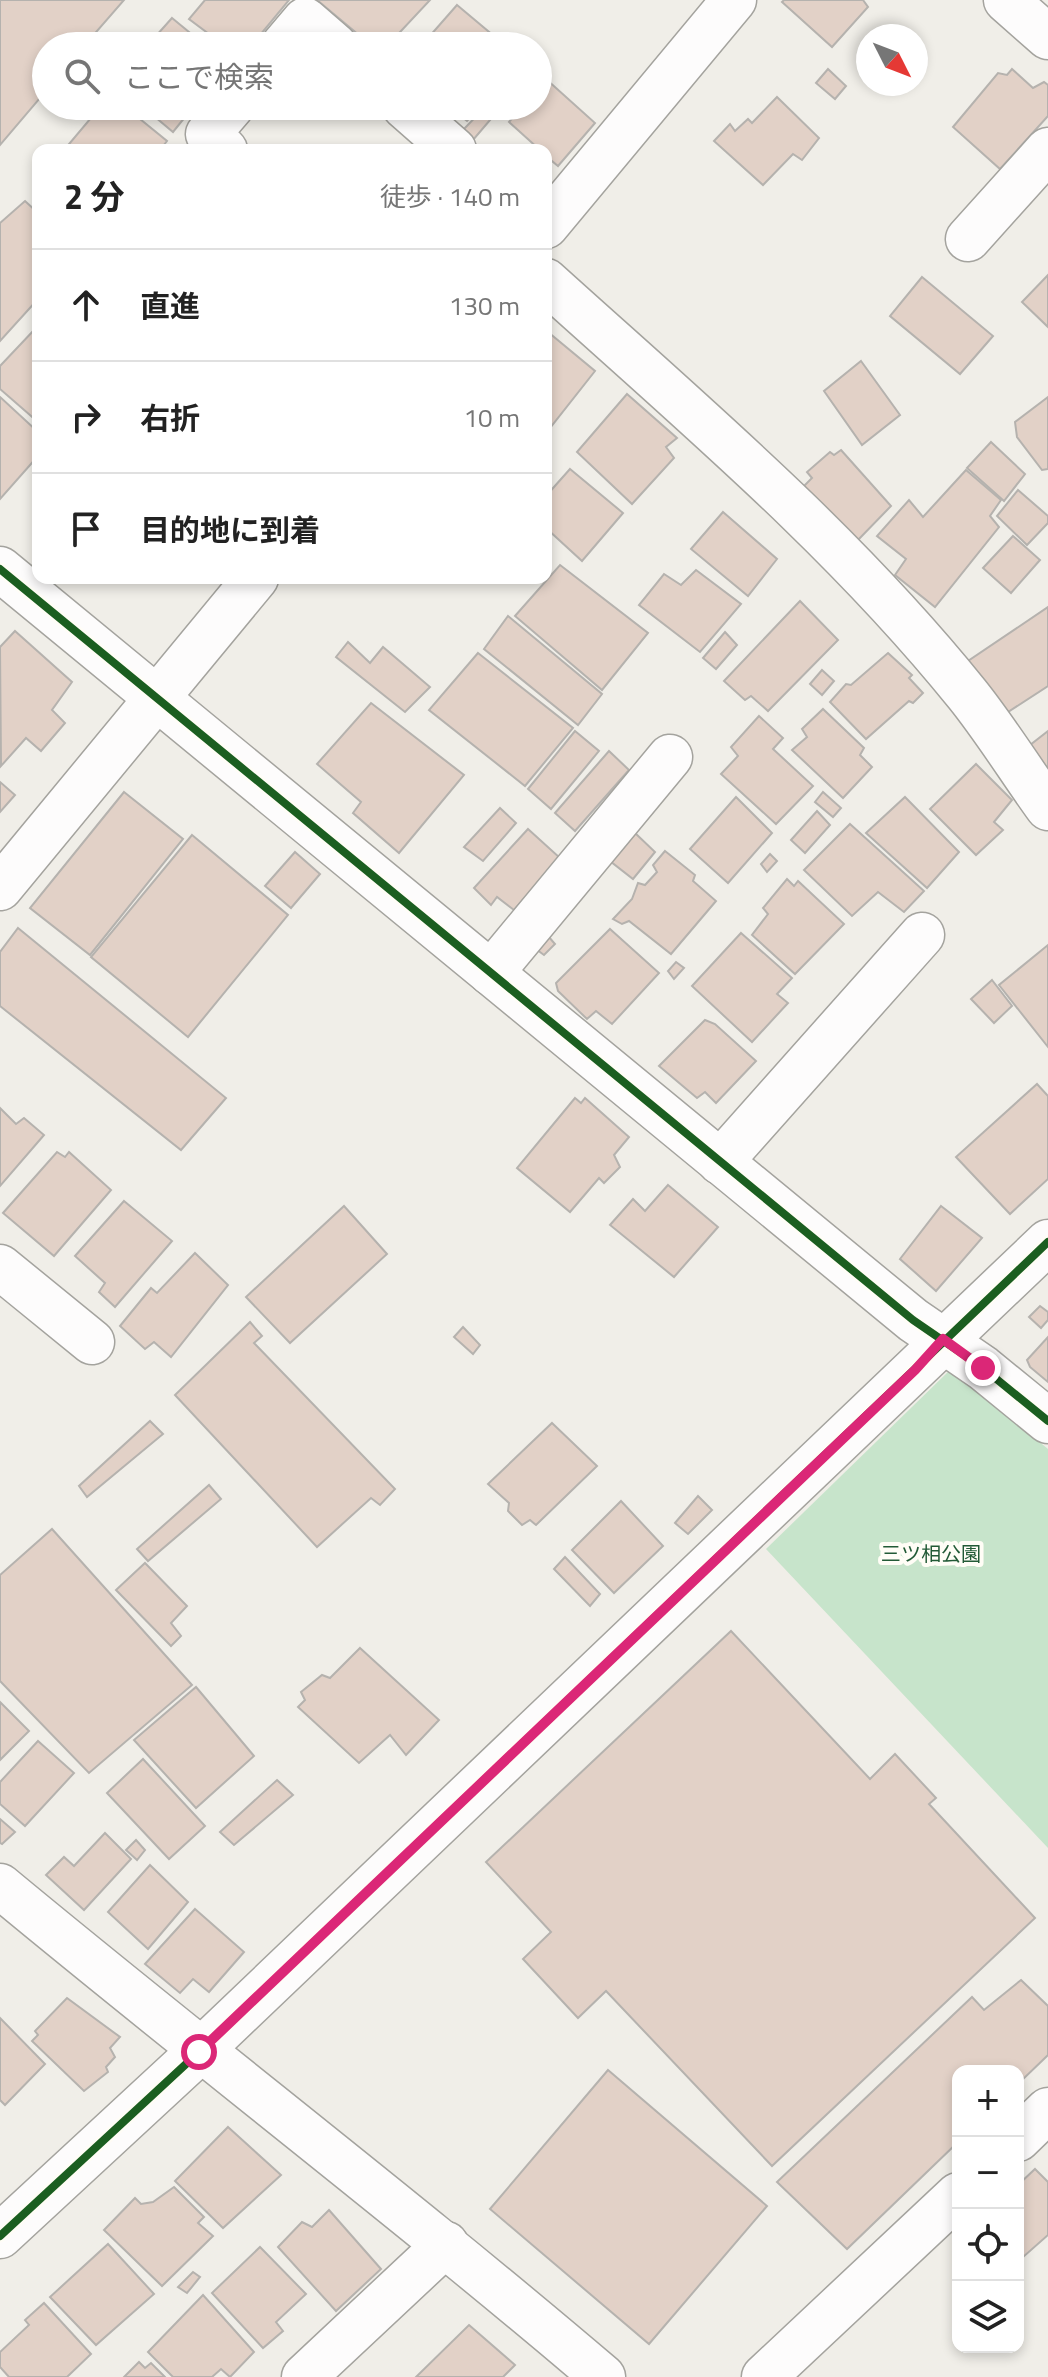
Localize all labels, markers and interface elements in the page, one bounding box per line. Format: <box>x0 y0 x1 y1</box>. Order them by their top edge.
north arrow <box>856 24 928 96</box>
search box <box>32 32 552 120</box>
icon: search <box>60 54 104 98</box>
text: ここで検索 <box>124 54 274 100</box>
text: 2 分 <box>64 170 125 222</box>
text: 徒歩 · 140 m <box>380 177 520 216</box>
icon: ahead <box>64 283 108 327</box>
text: 直進 <box>140 283 200 329</box>
text: 130 m <box>449 286 520 325</box>
icon: right <box>64 395 108 439</box>
text: 右折 <box>140 395 200 441</box>
text: 10 m <box>463 398 520 437</box>
icon: arrive <box>64 507 108 551</box>
text: 目的地に到着 <box>140 507 320 553</box>
route end <box>965 1350 1001 1386</box>
park label: 三ツ相公園 <box>881 1538 981 1569</box>
route start <box>181 2034 217 2070</box>
map controls <box>952 2065 1024 2353</box>
button: + <box>952 2065 1024 2137</box>
button: − <box>952 2137 1024 2209</box>
button: locate <box>952 2209 1024 2281</box>
button: layers <box>952 2281 1024 2353</box>

